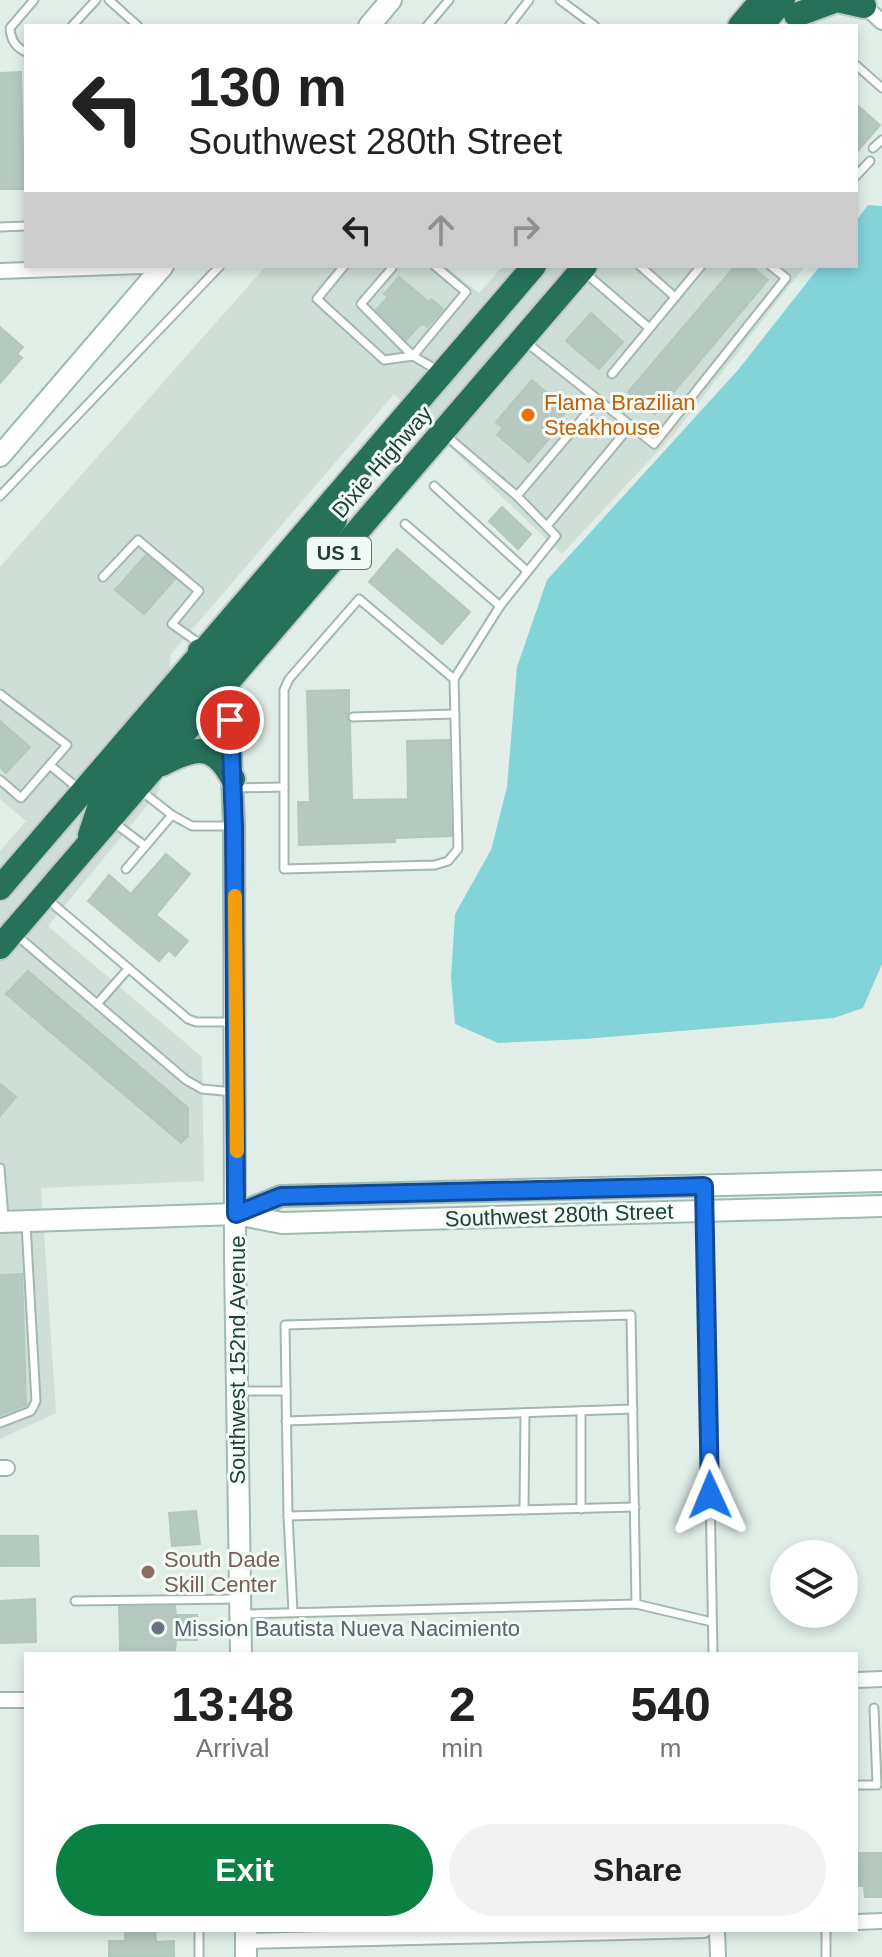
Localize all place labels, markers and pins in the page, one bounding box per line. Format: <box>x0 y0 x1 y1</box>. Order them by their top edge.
place label: Flama Brazilian Steakhouse <box>544 390 696 440</box>
marker: Flama Brazilian Steakhouse <box>519 406 537 424</box>
pin <box>196 686 264 754</box>
place label: South Dade Skill Center <box>164 1547 280 1597</box>
marker: South Dade Skill Center <box>139 1563 157 1581</box>
place label: Mission Bautista Nueva Nacimiento <box>174 1616 520 1641</box>
marker: Mission Bautista Nueva Nacimiento <box>149 1619 167 1637</box>

